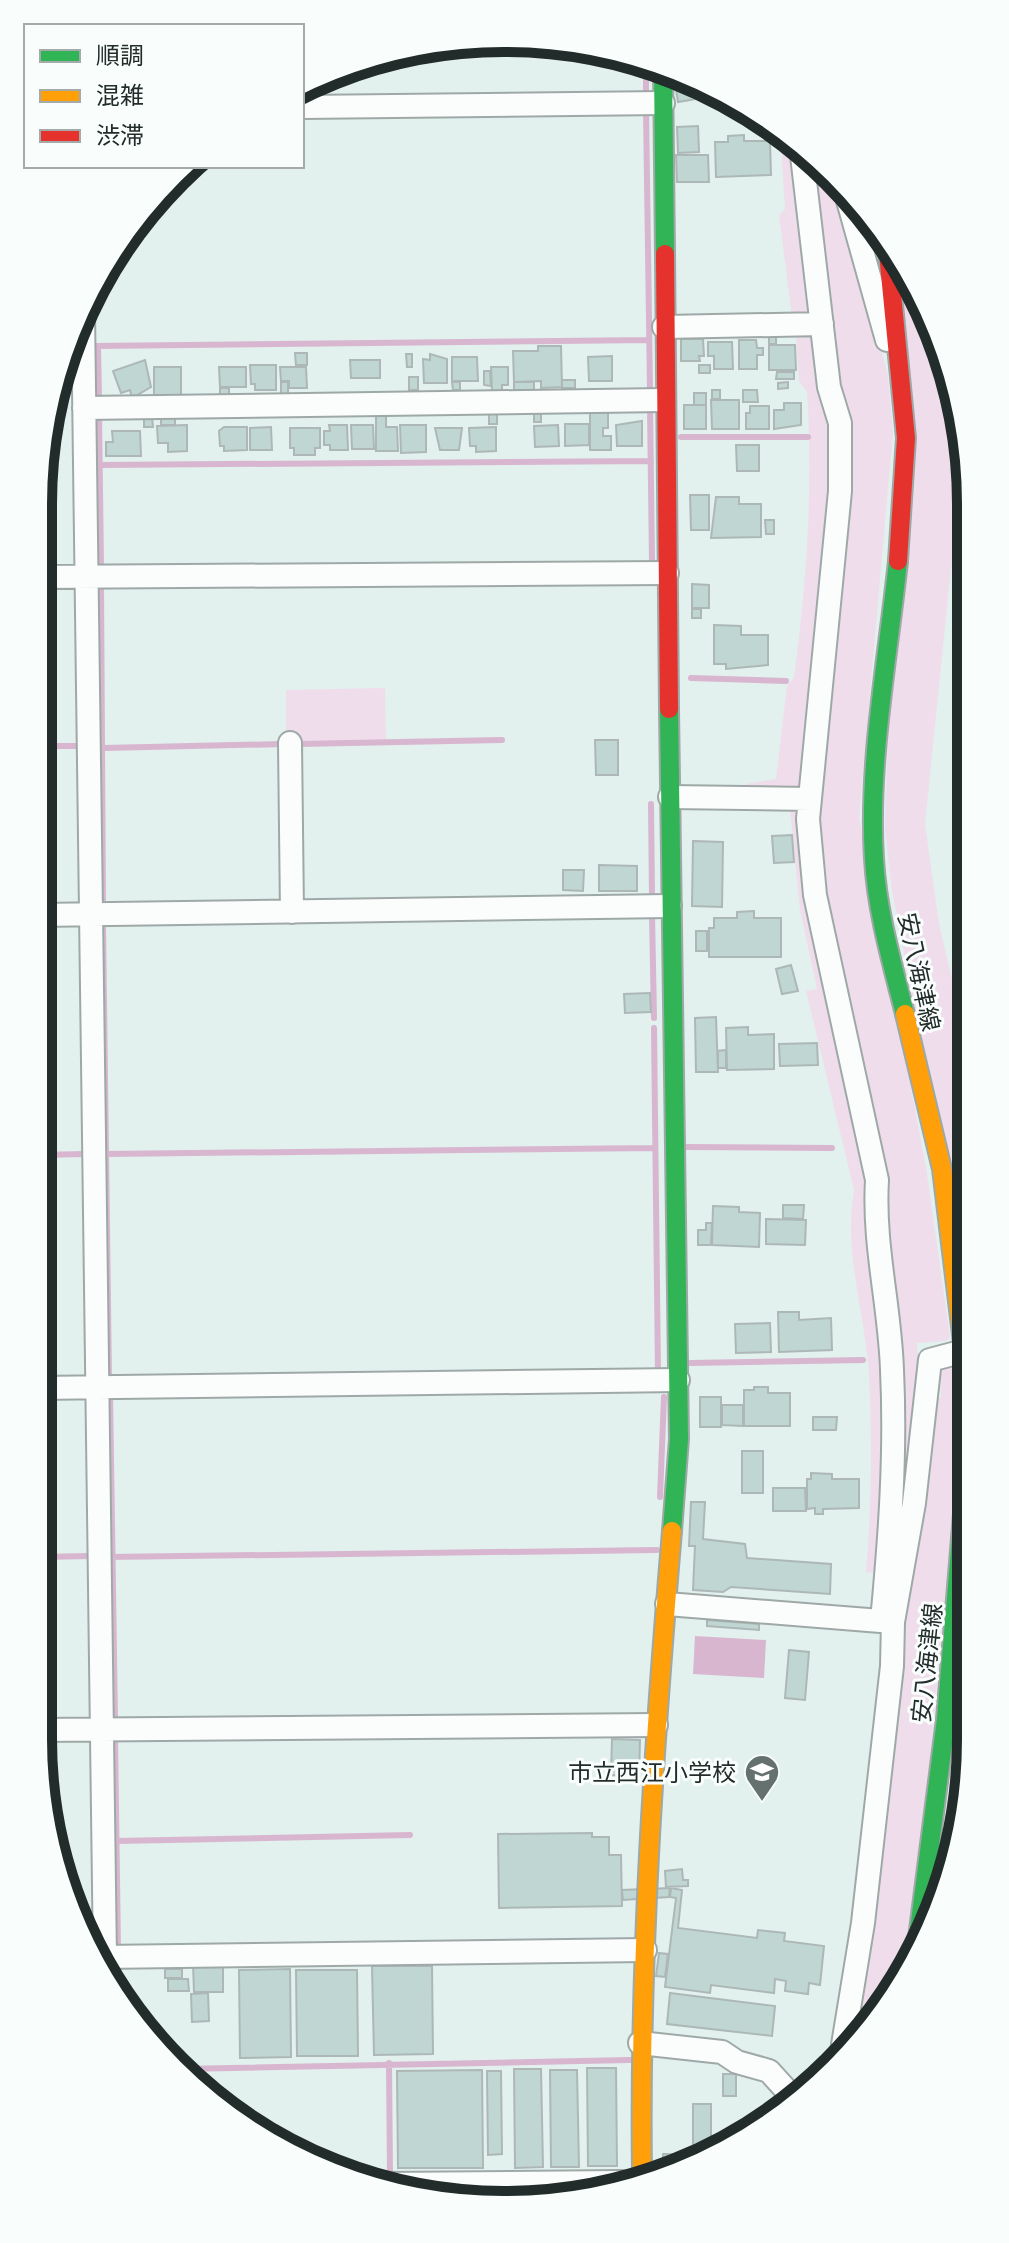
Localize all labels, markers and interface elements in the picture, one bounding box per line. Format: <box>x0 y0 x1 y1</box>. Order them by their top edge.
legend <box>24 24 304 168</box>
text: 順調 <box>96 42 144 69</box>
text: 混雑 <box>96 82 144 109</box>
text: 渋滞 <box>96 122 144 149</box>
street label: 安八海津線 <box>893 911 945 1033</box>
street label: 安八海津線 <box>907 1602 947 1724</box>
school or university icon: 市立西江小学校 <box>743 1753 781 1803</box>
place label: 市立西江小学校 <box>568 1759 736 1786</box>

